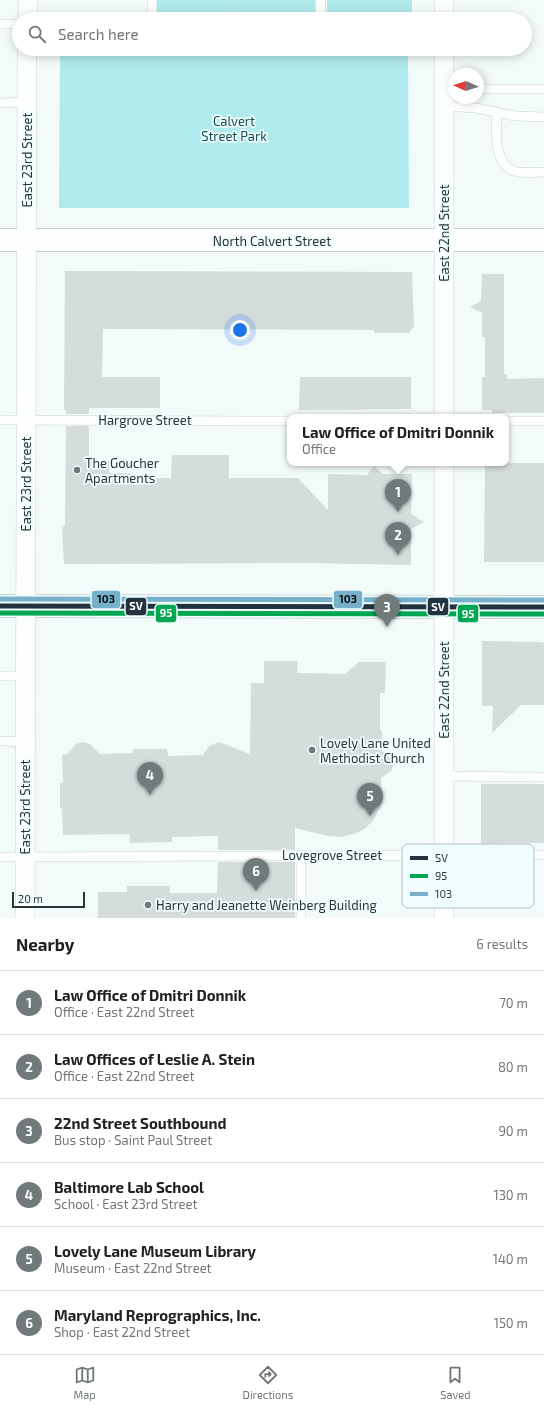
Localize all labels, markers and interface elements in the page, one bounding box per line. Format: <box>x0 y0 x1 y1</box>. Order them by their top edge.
search box <box>12 12 532 56</box>
icon: search <box>26 23 48 45</box>
text: Search here <box>58 25 139 43</box>
north arrow <box>448 68 484 104</box>
street label: East 23rd Street <box>19 112 35 207</box>
park label: Calvert Street Park <box>201 113 267 144</box>
street label: East 22nd Street <box>436 184 452 282</box>
street label: North Calvert Street <box>213 233 331 249</box>
your location <box>230 320 250 340</box>
street label: Hargrove Street <box>98 412 192 428</box>
popup <box>287 414 509 466</box>
text: Law Office of Dmitri Donnik <box>302 423 494 441</box>
street label: East 23rd Street <box>18 436 34 531</box>
text: Office <box>302 441 336 457</box>
place label: The Goucher Apartments <box>85 455 159 486</box>
marker: The Goucher Apartments <box>72 465 82 475</box>
pin: 1 <box>385 479 411 512</box>
pin: 2 <box>385 522 411 555</box>
line badge: 103 <box>91 590 121 609</box>
line badge: 103 <box>333 590 363 609</box>
text: 103 <box>97 592 115 605</box>
text: 103 <box>339 592 357 605</box>
pin: 3 <box>374 594 400 627</box>
line badge: SV <box>125 597 147 616</box>
line badge: SV <box>427 597 449 616</box>
text: SV <box>129 599 143 612</box>
text: SV <box>431 600 445 613</box>
line badge: 95 <box>155 604 177 623</box>
line badge: 95 <box>457 604 479 623</box>
text: 95 <box>160 606 172 619</box>
text: 95 <box>462 607 474 620</box>
street label: East 22nd Street <box>436 641 452 739</box>
place label: Lovely Lane United Methodist Church <box>320 735 431 766</box>
marker: Lovely Lane United Methodist Church <box>307 745 317 755</box>
street label: East 23rd Street <box>17 759 33 854</box>
pin: 4 <box>137 762 163 795</box>
pin: 5 <box>357 783 383 816</box>
legend <box>402 844 534 908</box>
street label: Lovegrove Street <box>282 847 382 863</box>
text: SV <box>435 851 448 864</box>
pin: 6 <box>243 858 269 891</box>
text: 95 <box>435 869 447 882</box>
text: 103 <box>435 887 452 900</box>
scale bar <box>12 890 85 909</box>
text: 20 m <box>18 892 43 905</box>
place label: Harry and Jeanette Weinberg Building <box>156 897 377 913</box>
marker: Harry and Jeanette Weinberg Building <box>143 900 153 910</box>
text: Nearby <box>16 934 74 954</box>
text: 6 results <box>476 936 528 952</box>
text: Law Office of Dmitri Donnik <box>54 986 246 1004</box>
text: 1 <box>26 995 32 1011</box>
text: 70 m <box>499 995 528 1011</box>
text: Office · East 22nd Street <box>54 1004 194 1020</box>
text: Law Offices of Leslie A. Stein <box>54 1050 255 1068</box>
text: 2 <box>25 1059 33 1075</box>
text: 80 m <box>498 1059 528 1075</box>
text: Office · East 22nd Street <box>54 1068 194 1084</box>
text: 22nd Street Southbound <box>54 1114 226 1132</box>
text: 3 <box>25 1123 33 1139</box>
text: 90 m <box>498 1123 528 1139</box>
text: Bus stop · Saint Paul Street <box>54 1132 212 1148</box>
text: Baltimore Lab School <box>54 1178 204 1196</box>
text: 4 <box>25 1187 33 1203</box>
text: 130 m <box>493 1187 528 1203</box>
text: School · East 23rd Street <box>54 1196 197 1212</box>
text: Lovely Lane Museum Library <box>54 1242 256 1260</box>
text: 5 <box>25 1251 33 1267</box>
text: 140 m <box>493 1251 528 1267</box>
text: Museum · East 22nd Street <box>54 1260 212 1276</box>
text: Maryland Reprographics, Inc. <box>54 1306 261 1324</box>
text: 6 <box>25 1315 33 1331</box>
text: 150 m <box>494 1315 528 1331</box>
text: Shop · East 22nd Street <box>54 1324 190 1340</box>
tab: Map <box>74 1364 96 1401</box>
tab: Directions <box>243 1364 293 1401</box>
tab: Saved <box>440 1364 471 1401</box>

